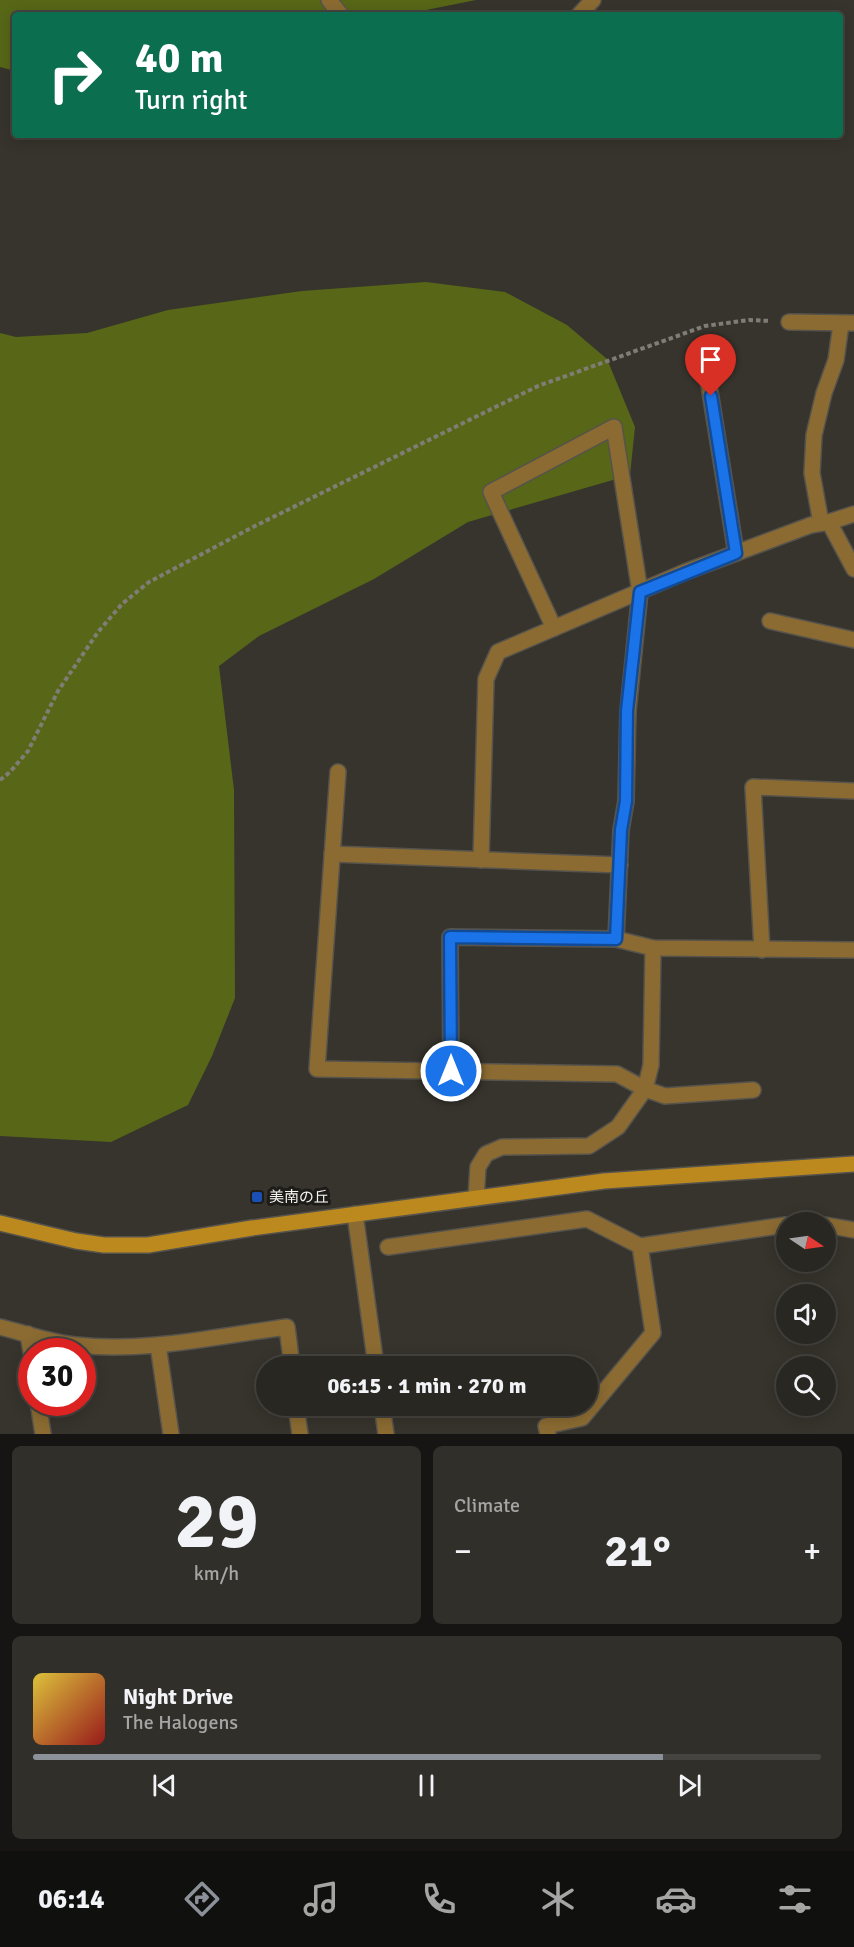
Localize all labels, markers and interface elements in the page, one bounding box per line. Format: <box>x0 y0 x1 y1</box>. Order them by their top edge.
text: 40 m <box>135 33 224 84</box>
icon: right <box>36 36 114 114</box>
text: Turn right <box>135 84 248 117</box>
pin <box>685 334 736 396</box>
icon: arrive <box>694 343 727 376</box>
position arrow <box>419 1039 483 1103</box>
place label: 美南の丘 <box>269 1188 329 1206</box>
marker: 美南の丘 <box>250 1190 264 1204</box>
north arrow <box>776 1212 836 1272</box>
map controls <box>776 1212 836 1416</box>
button: sound <box>776 1284 836 1344</box>
speed limit sign: 30 <box>18 1338 96 1416</box>
button: search <box>776 1356 836 1416</box>
text: 06:15 · 1 min · 270 m <box>327 1372 527 1399</box>
text: 29 <box>174 1474 259 1570</box>
text: Climate <box>454 1493 520 1518</box>
text: 21° <box>604 1524 671 1579</box>
text: − <box>454 1531 472 1572</box>
text: + <box>803 1531 821 1572</box>
text: km/h <box>194 1561 239 1586</box>
text: Night Drive <box>123 1683 233 1710</box>
text: The Halogens <box>123 1710 238 1735</box>
icon: previous <box>148 1769 181 1802</box>
icon: pause <box>410 1769 443 1802</box>
icon: next <box>673 1769 706 1802</box>
icon: directions <box>181 1878 223 1920</box>
icon: music <box>300 1878 342 1920</box>
icon: phone <box>418 1878 460 1920</box>
icon: climate <box>537 1878 579 1920</box>
icon: car <box>655 1878 697 1920</box>
icon: filters <box>774 1878 816 1920</box>
text: 06:14 <box>38 1883 105 1916</box>

